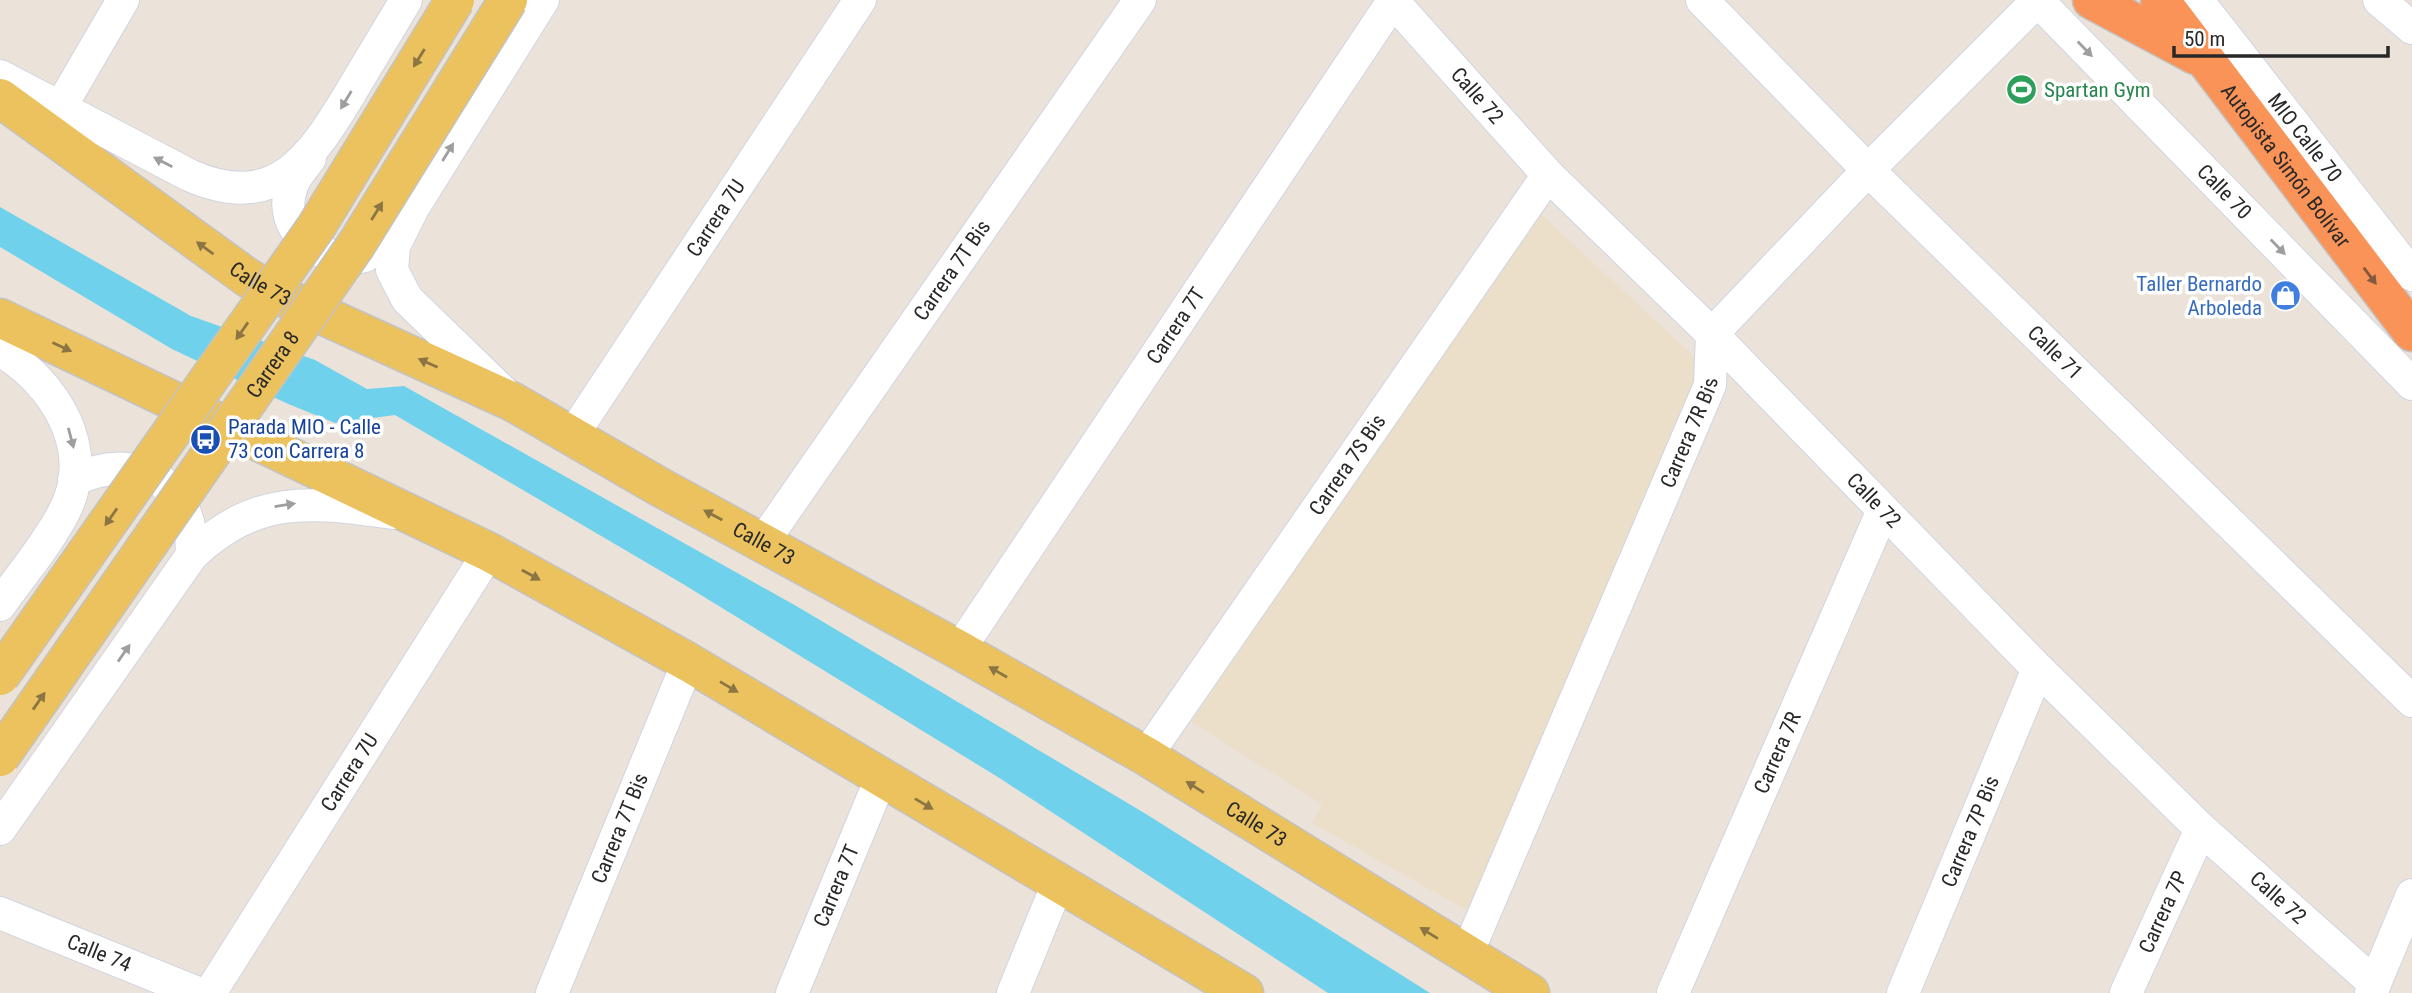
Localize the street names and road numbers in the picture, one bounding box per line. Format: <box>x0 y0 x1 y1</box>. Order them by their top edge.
street label: Calle 72 <box>1446 63 1508 129</box>
street label: Autopista Simón Bolívar <box>2216 79 2355 252</box>
street label: MIO Calle 70 <box>2263 89 2347 187</box>
street label: Calle 70 <box>2192 159 2256 224</box>
street label: Carrera 7U <box>682 175 750 261</box>
street label: Carrera 7T Bis <box>909 215 995 325</box>
street label: Calle 73 <box>225 257 295 311</box>
street label: Carrera 7T <box>1142 283 1210 368</box>
street label: Calle 71 <box>2023 321 2087 385</box>
street label: Carrera 8 <box>241 327 304 402</box>
street label: Carrera 7R Bis <box>1655 378 1722 492</box>
street label: Carrera 7S Bis <box>1304 410 1391 520</box>
street label: Calle 72 <box>1842 468 1906 533</box>
street label: Calle 73 <box>728 517 799 570</box>
street label: Carrera 7R <box>1749 708 1806 797</box>
street label: Carrera 7U <box>316 729 383 816</box>
street label: Carrera 7T Bis <box>586 770 653 887</box>
street label: Carrera 7P Bis <box>1937 772 2004 891</box>
street label: Calle 73 <box>1221 796 1291 852</box>
street label: Carrera 7T <box>809 841 864 930</box>
street label: Calle 72 <box>2245 866 2311 929</box>
street label: Carrera 7P <box>2134 867 2192 957</box>
street label: Calle 74 <box>64 929 135 977</box>

